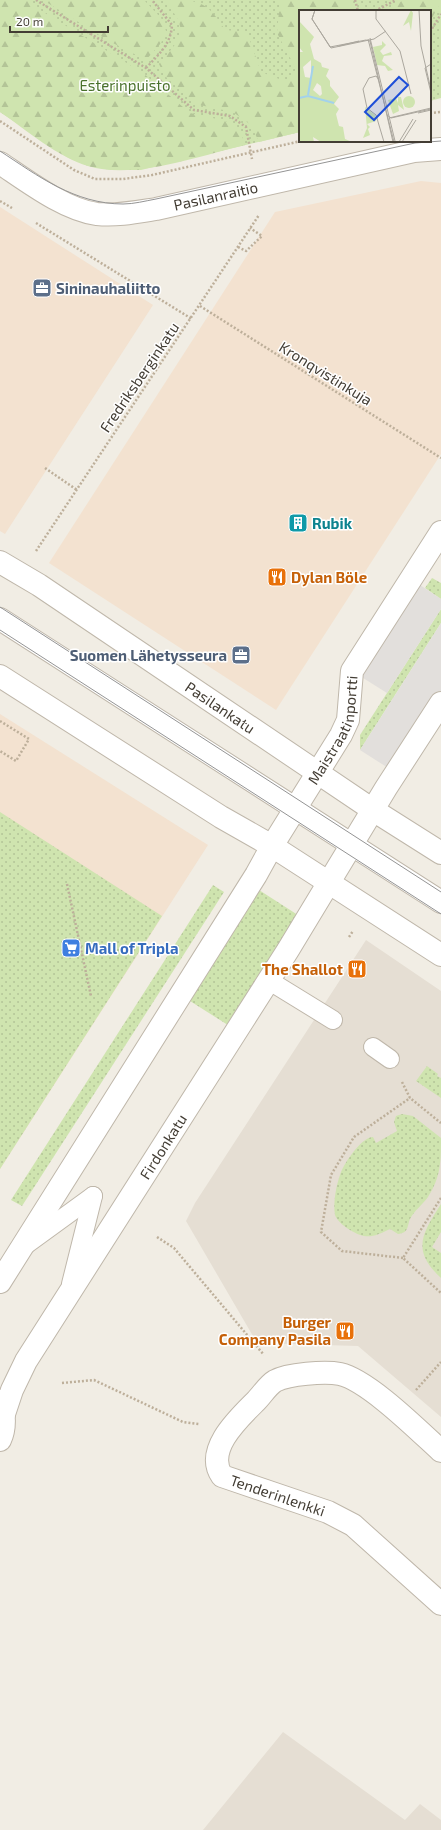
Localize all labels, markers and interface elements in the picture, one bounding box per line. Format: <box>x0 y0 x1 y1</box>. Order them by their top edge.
scale bar <box>10 8 108 34</box>
inset map <box>299 10 431 142</box>
text: 20 m <box>16 14 43 28</box>
park label: Esterinpuisto <box>79 76 171 94</box>
street label: Pasilanraitio <box>172 177 259 214</box>
office icon: Sininauhaliitto <box>31 277 53 299</box>
place label: Sininauhaliitto <box>56 279 161 297</box>
street label: Fredriksberginkatu <box>96 319 182 435</box>
street label: Kronqvistinkuja <box>276 337 376 410</box>
building icon: Rubik <box>287 512 309 534</box>
place label: Rubik <box>312 514 353 532</box>
restaurant icon: Dylan Böle <box>266 566 288 588</box>
place label: Dylan Böle <box>291 568 367 587</box>
office icon: Suomen Lähetysseura <box>230 644 252 666</box>
place label: Suomen Lähetysseura <box>70 646 227 665</box>
street label: Maistraatinportti <box>304 675 361 788</box>
street label: Pasilankatu <box>182 677 259 737</box>
supermarket icon: Mall of Tripla <box>60 937 82 959</box>
place label: Mall of Tripla <box>85 939 178 957</box>
restaurant icon: The Shallot <box>346 958 368 980</box>
place label: The Shallot <box>262 960 343 978</box>
street label: Firdonkatu <box>135 1110 190 1182</box>
place label: Burger Company Pasila <box>219 1313 332 1349</box>
restaurant icon: Burger Company Pasila <box>334 1320 356 1342</box>
street label: Tenderinlenkki <box>228 1470 328 1519</box>

